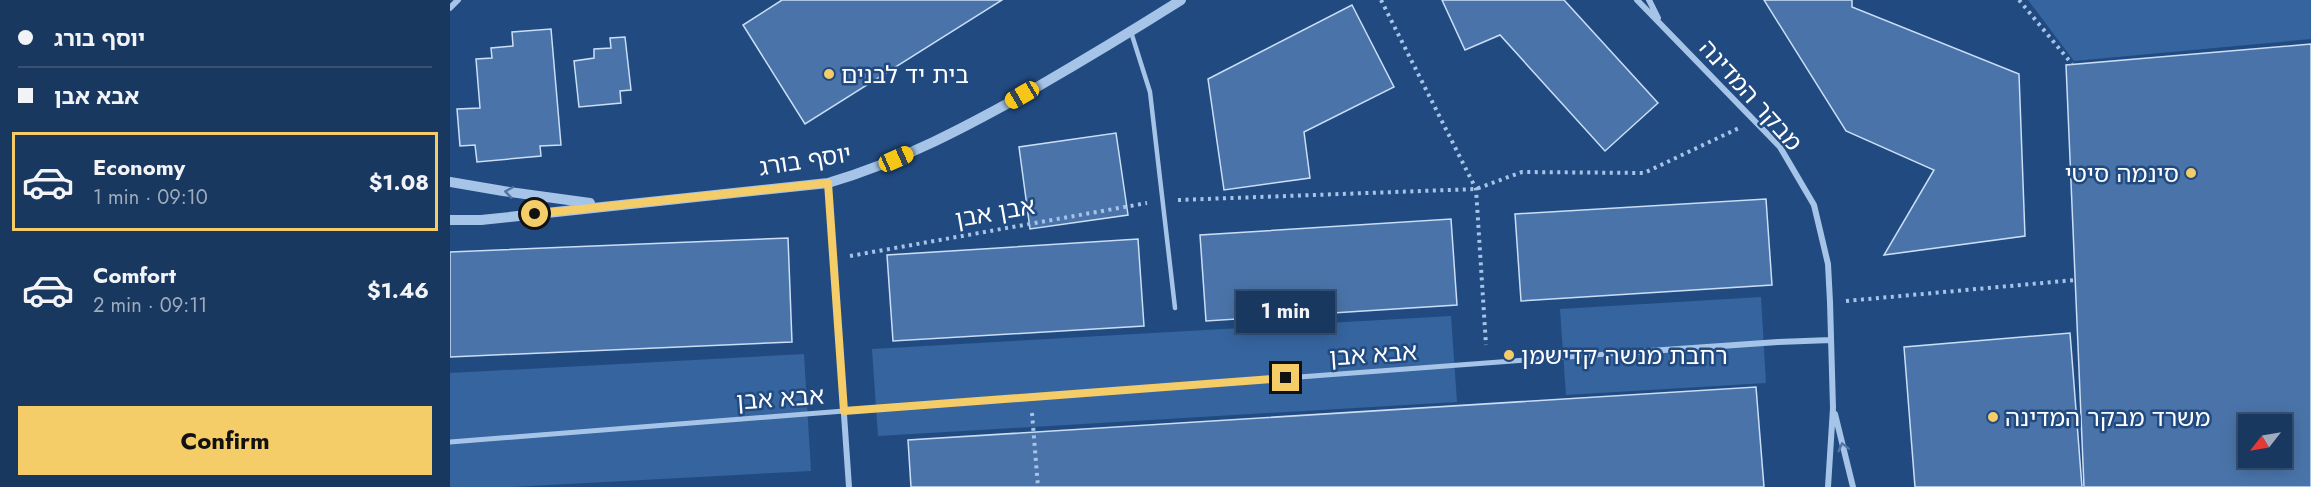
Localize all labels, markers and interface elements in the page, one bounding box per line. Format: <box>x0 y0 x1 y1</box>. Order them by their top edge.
text: יוסף בורג <box>54 22 145 54</box>
street label: מבקר המדינה <box>1691 31 1811 159</box>
place label: בית יד לבנים <box>841 57 969 92</box>
marker: בית יד לבנים <box>822 67 836 81</box>
car <box>1002 78 1042 112</box>
text: אבא אבן <box>54 80 139 112</box>
street label: יוסף בורג <box>756 135 854 185</box>
car <box>876 143 916 175</box>
text: Economy <box>93 151 185 183</box>
icon: car <box>21 155 75 209</box>
place label: סינמה סיטי <box>2065 156 2179 191</box>
text: $1.08 <box>369 166 429 198</box>
marker: סינמה סיטי <box>2184 166 2198 180</box>
text: 1 min · 09:10 <box>93 183 208 212</box>
one-way arrow <box>504 187 513 199</box>
street label: אבן אבן <box>952 188 1038 236</box>
route start <box>521 200 548 227</box>
text: Comfort <box>93 259 176 291</box>
icon: car <box>21 263 75 317</box>
text: $1.46 <box>367 274 429 306</box>
text: 2 min · 09:11 <box>93 291 207 320</box>
callout: 1 min <box>1236 291 1336 333</box>
text: 1 min <box>1261 297 1310 326</box>
street label: אבא אבן <box>1328 333 1418 375</box>
place label: רחבת מנשה קדישמן <box>1521 338 1728 373</box>
marker: רחבת מנשה קדישמן <box>1502 348 1516 362</box>
route end <box>1272 364 1299 391</box>
street label: אבא אבן <box>735 377 825 419</box>
place label: משרד מבקר המדינה <box>2005 400 2210 435</box>
button: Confirm <box>18 406 432 475</box>
marker: משרד מבקר המדינה <box>1986 410 2000 424</box>
north arrow <box>2238 414 2292 468</box>
map controls <box>2238 414 2292 468</box>
one-way arrow <box>1838 443 1851 453</box>

